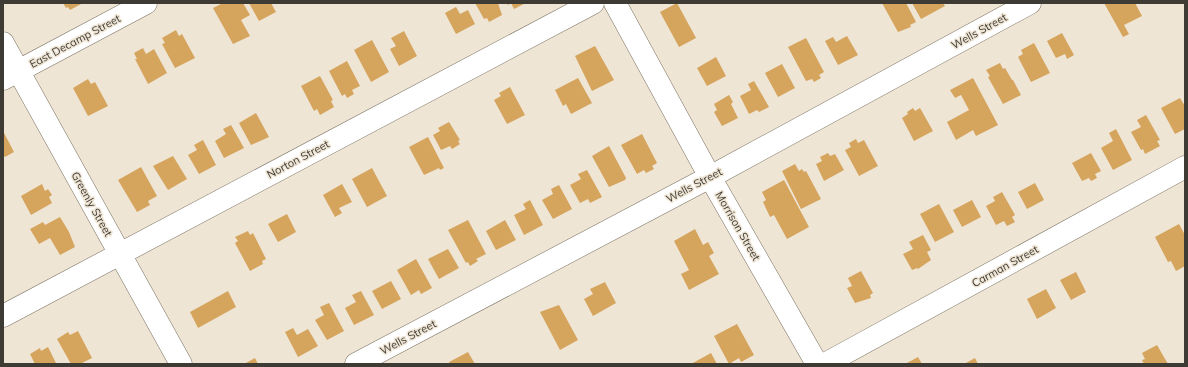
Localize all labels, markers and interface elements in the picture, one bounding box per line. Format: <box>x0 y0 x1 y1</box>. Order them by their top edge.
street label: Wells Street <box>949 10 1009 52</box>
street label: East Decamp Street <box>27 11 123 71</box>
street label: Norton Street <box>264 137 332 181</box>
street label: Wells Street <box>664 164 725 206</box>
street label: Greenly Street <box>68 169 116 239</box>
street label: Morrison Street <box>712 189 764 263</box>
street label: Carman Street <box>969 242 1041 290</box>
street label: Wells Street <box>378 316 439 358</box>

